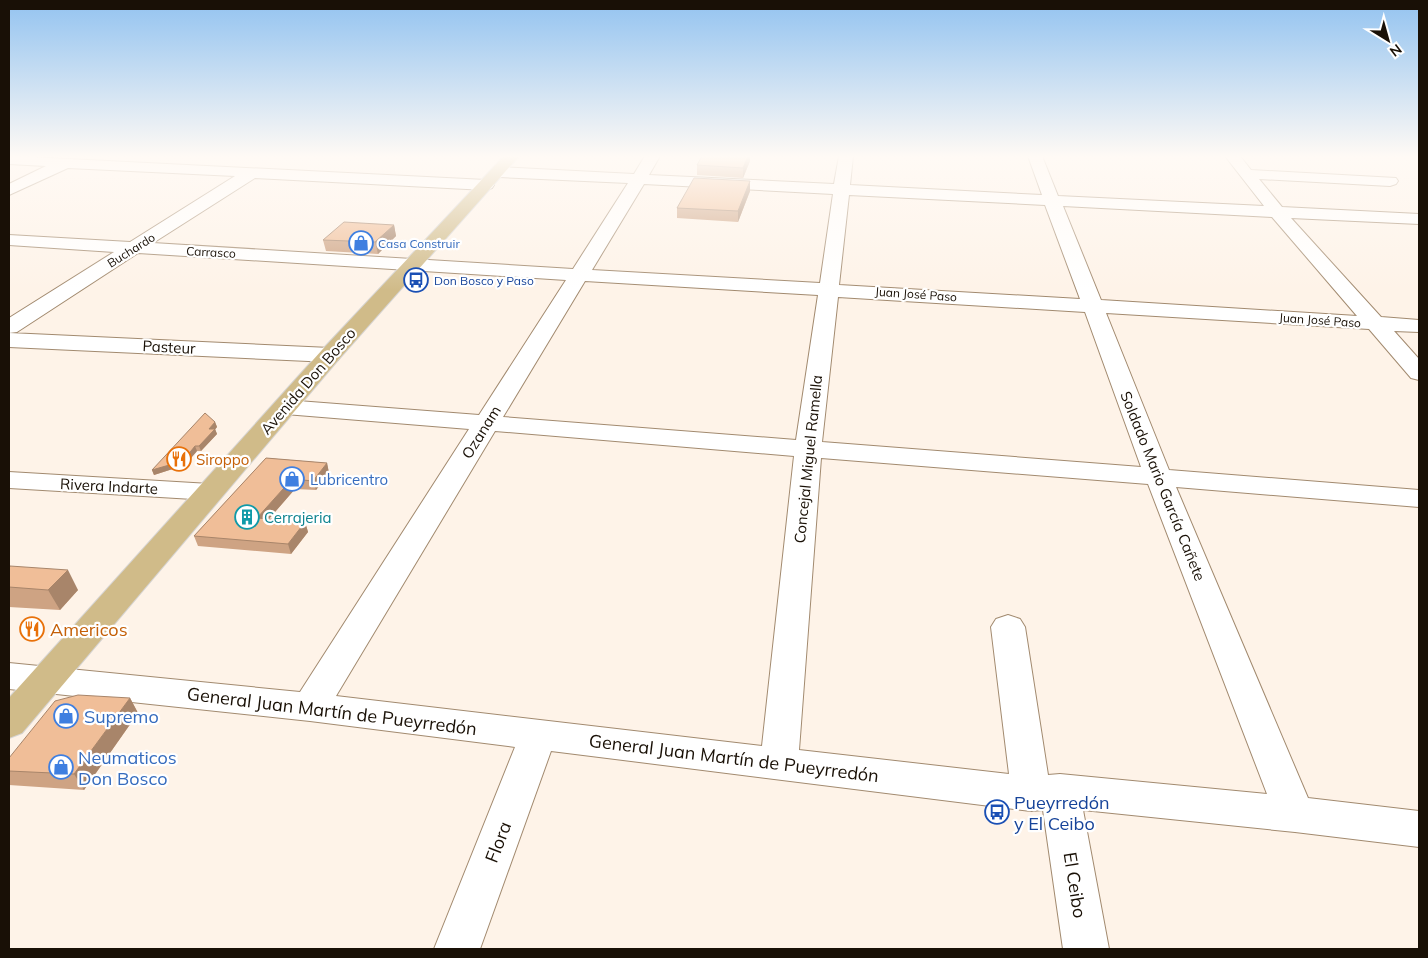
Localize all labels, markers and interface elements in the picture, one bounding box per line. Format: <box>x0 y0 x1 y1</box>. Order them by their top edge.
north arrow <box>1363 15 1413 65</box>
text: N <box>1386 40 1405 61</box>
street label: Buchardo <box>104 229 158 271</box>
shop icon: Casa Construir <box>348 230 374 256</box>
place label: Casa Construir <box>378 236 460 251</box>
street label: Carrasco <box>186 243 236 261</box>
bus stop icon: Don Bosco y Paso <box>403 267 429 293</box>
place label: Don Bosco y Paso <box>434 273 534 288</box>
street label: Juan José Paso <box>874 284 958 304</box>
street label: Juan José Paso <box>1278 310 1362 330</box>
street label: Avenida Don Bosco <box>256 324 360 438</box>
street label: Pasteur <box>142 336 197 358</box>
street label: Concejal Miguel Ramella <box>790 374 826 544</box>
street label: Soldado Mario García Cañete <box>1116 388 1210 584</box>
street label: Ozanam <box>457 402 505 462</box>
restaurant icon: Siroppo <box>166 446 192 472</box>
place label: Siroppo <box>196 450 249 469</box>
shop icon: Lubricentro <box>279 466 305 492</box>
place label: Lubricentro <box>310 470 388 489</box>
street label: Rivera Indarte <box>60 474 158 498</box>
building icon: Cerrajeria <box>234 504 260 530</box>
place label: Cerrajeria <box>264 508 331 527</box>
restaurant icon: Americos <box>19 616 45 642</box>
place label: Americos <box>50 618 128 641</box>
street label: General Juan Martín de Pueyrredón <box>186 682 478 740</box>
shop icon: Supremo <box>53 703 79 729</box>
place label: Supremo <box>84 705 159 728</box>
street label: General Juan Martín de Pueyrredón <box>588 729 880 787</box>
place label: Neumaticos Don Bosco <box>78 746 177 790</box>
shop icon: Neumaticos Don Bosco <box>48 754 74 780</box>
place label: Pueyrredón y El Ceibo <box>1014 791 1110 835</box>
bus stop icon: Pueyrredón y El Ceibo <box>984 799 1010 825</box>
street label: Flora <box>480 818 516 866</box>
street label: El Ceibo <box>1058 850 1092 920</box>

